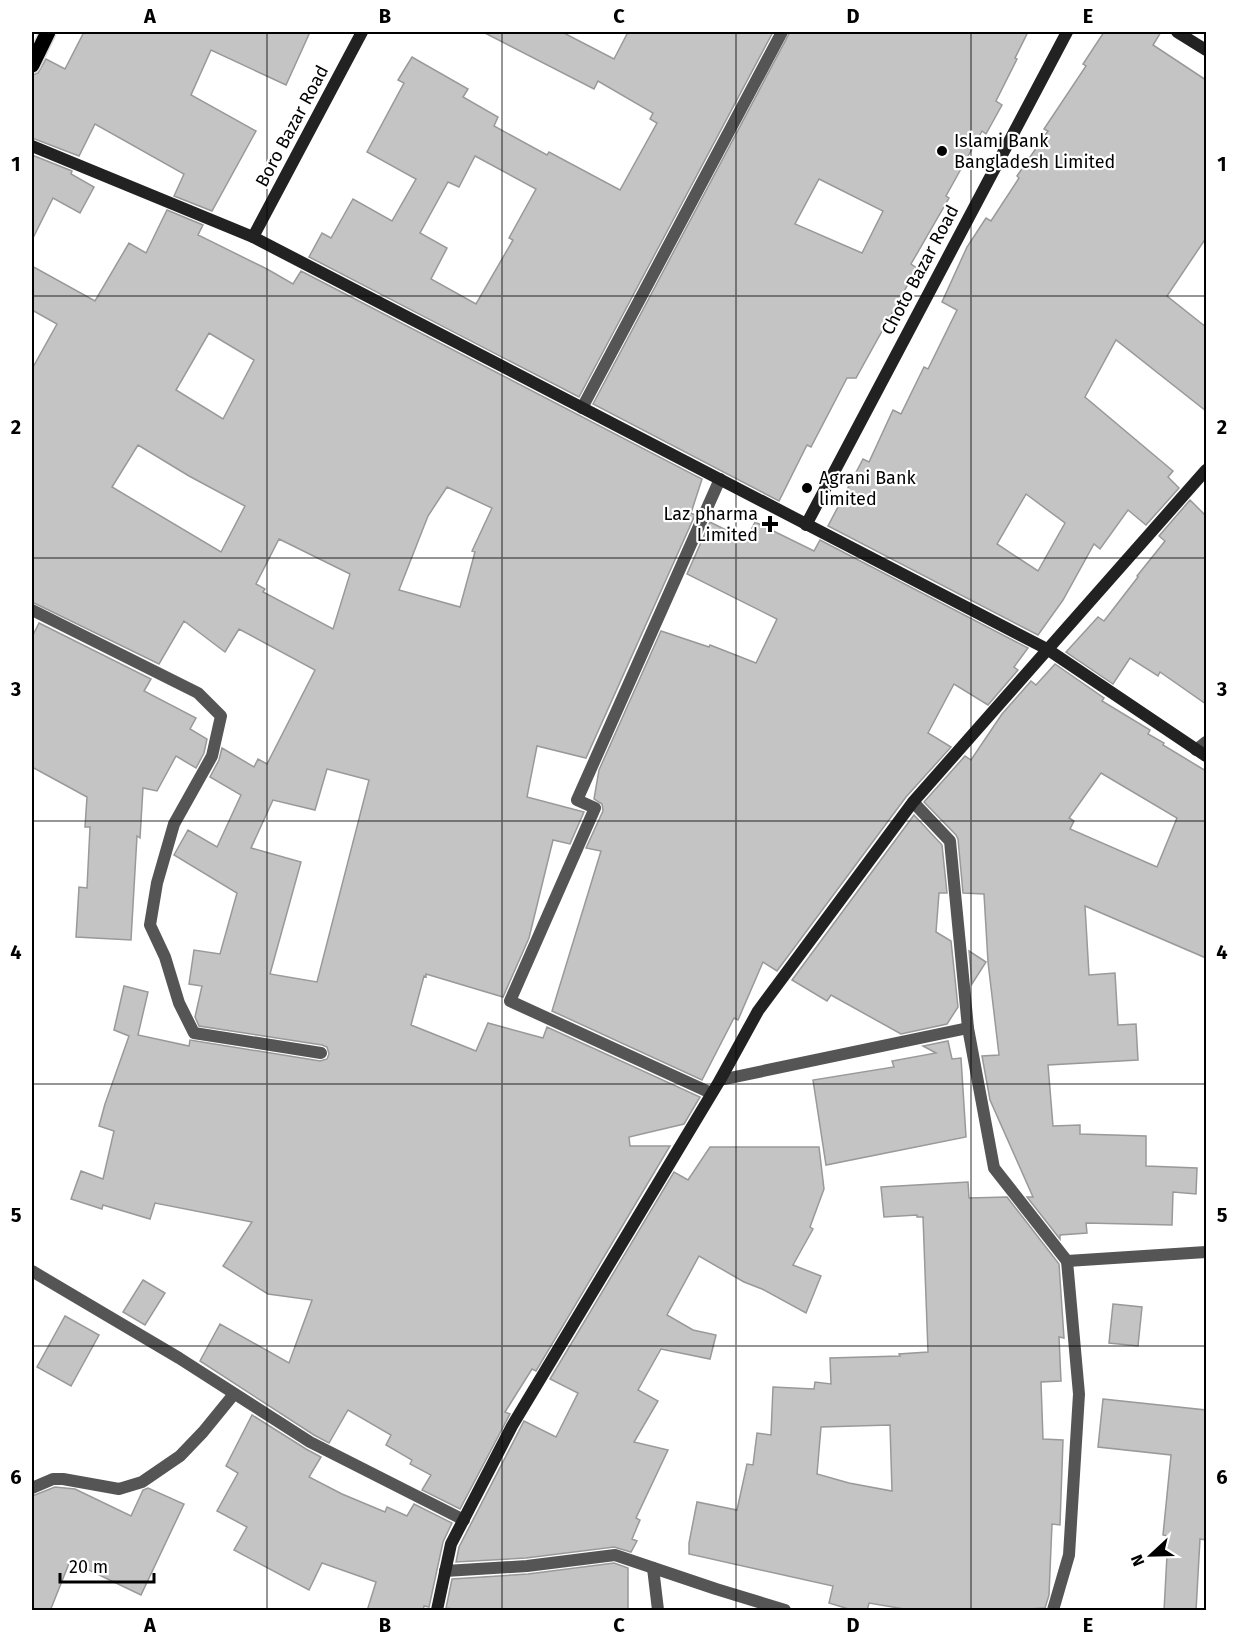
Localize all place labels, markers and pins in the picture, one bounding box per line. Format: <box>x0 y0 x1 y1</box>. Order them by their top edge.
place label: Islami Bank Bangladesh Limited <box>954 130 1115 173</box>
marker: Islami Bank Bangladesh Limited <box>935 144 949 158</box>
place label: Agrani Bank limited <box>819 467 916 510</box>
marker: Agrani Bank limited <box>800 481 814 495</box>
place label: Laz pharma Limited <box>664 503 758 546</box>
marker: Laz pharma Limited <box>763 517 777 531</box>

